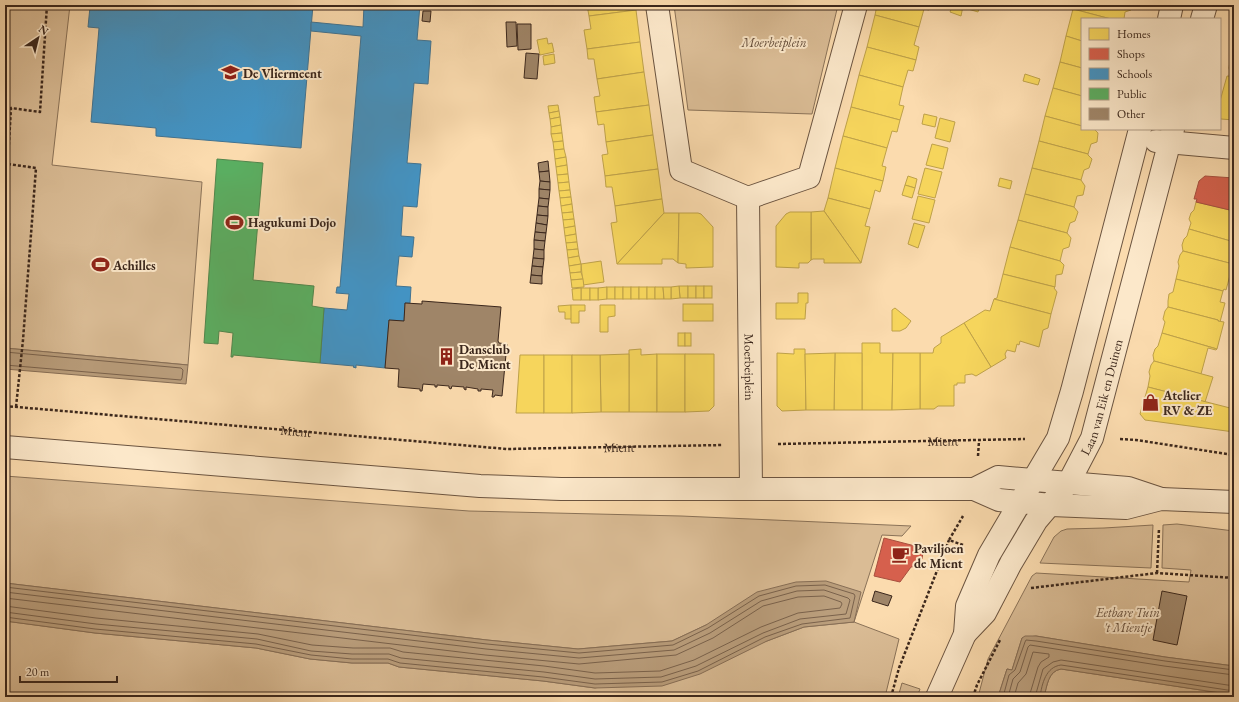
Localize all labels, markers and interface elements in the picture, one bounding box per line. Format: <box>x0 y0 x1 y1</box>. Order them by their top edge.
north arrow <box>18 18 58 58</box>
legend <box>1081 18 1221 130</box>
text: N <box>36 22 51 38</box>
text: Homes <box>1117 26 1151 42</box>
park label: Moerbeiplein <box>740 34 807 51</box>
text: Shops <box>1117 46 1145 62</box>
school or university icon: De Vliermeent <box>220 63 240 83</box>
place label: De Vliermeent <box>243 65 322 82</box>
text: Schools <box>1117 66 1152 82</box>
text: Public <box>1117 86 1147 102</box>
text: Other <box>1117 106 1145 122</box>
sports icon: Hagukumi Dojo <box>225 212 245 232</box>
place label: Hagukumi Dojo <box>248 214 336 231</box>
sports icon: Achilles <box>90 255 110 275</box>
place label: Achilles <box>112 257 156 274</box>
street label: Moerbeiplein <box>741 333 759 401</box>
street label: Laan van Eik en Duinen <box>1076 337 1126 458</box>
place label: Dansclub De Mient <box>459 341 511 373</box>
building icon: Dansclub De Mient <box>436 346 456 366</box>
place label: Atelier RV & ZE <box>1162 387 1213 419</box>
shop icon: Atelier RV & ZE <box>1140 392 1160 412</box>
street label: Mient <box>280 421 312 441</box>
street label: Mient <box>927 432 959 449</box>
street label: Mient <box>604 438 635 456</box>
place label: Paviljoen de Mient <box>914 540 964 572</box>
cafe icon: Paviljoen de Mient <box>891 545 911 565</box>
park label: Eetbare Tuin 't Mientje <box>1095 604 1160 636</box>
scale bar <box>20 658 117 684</box>
text: 20 m <box>26 664 50 680</box>

